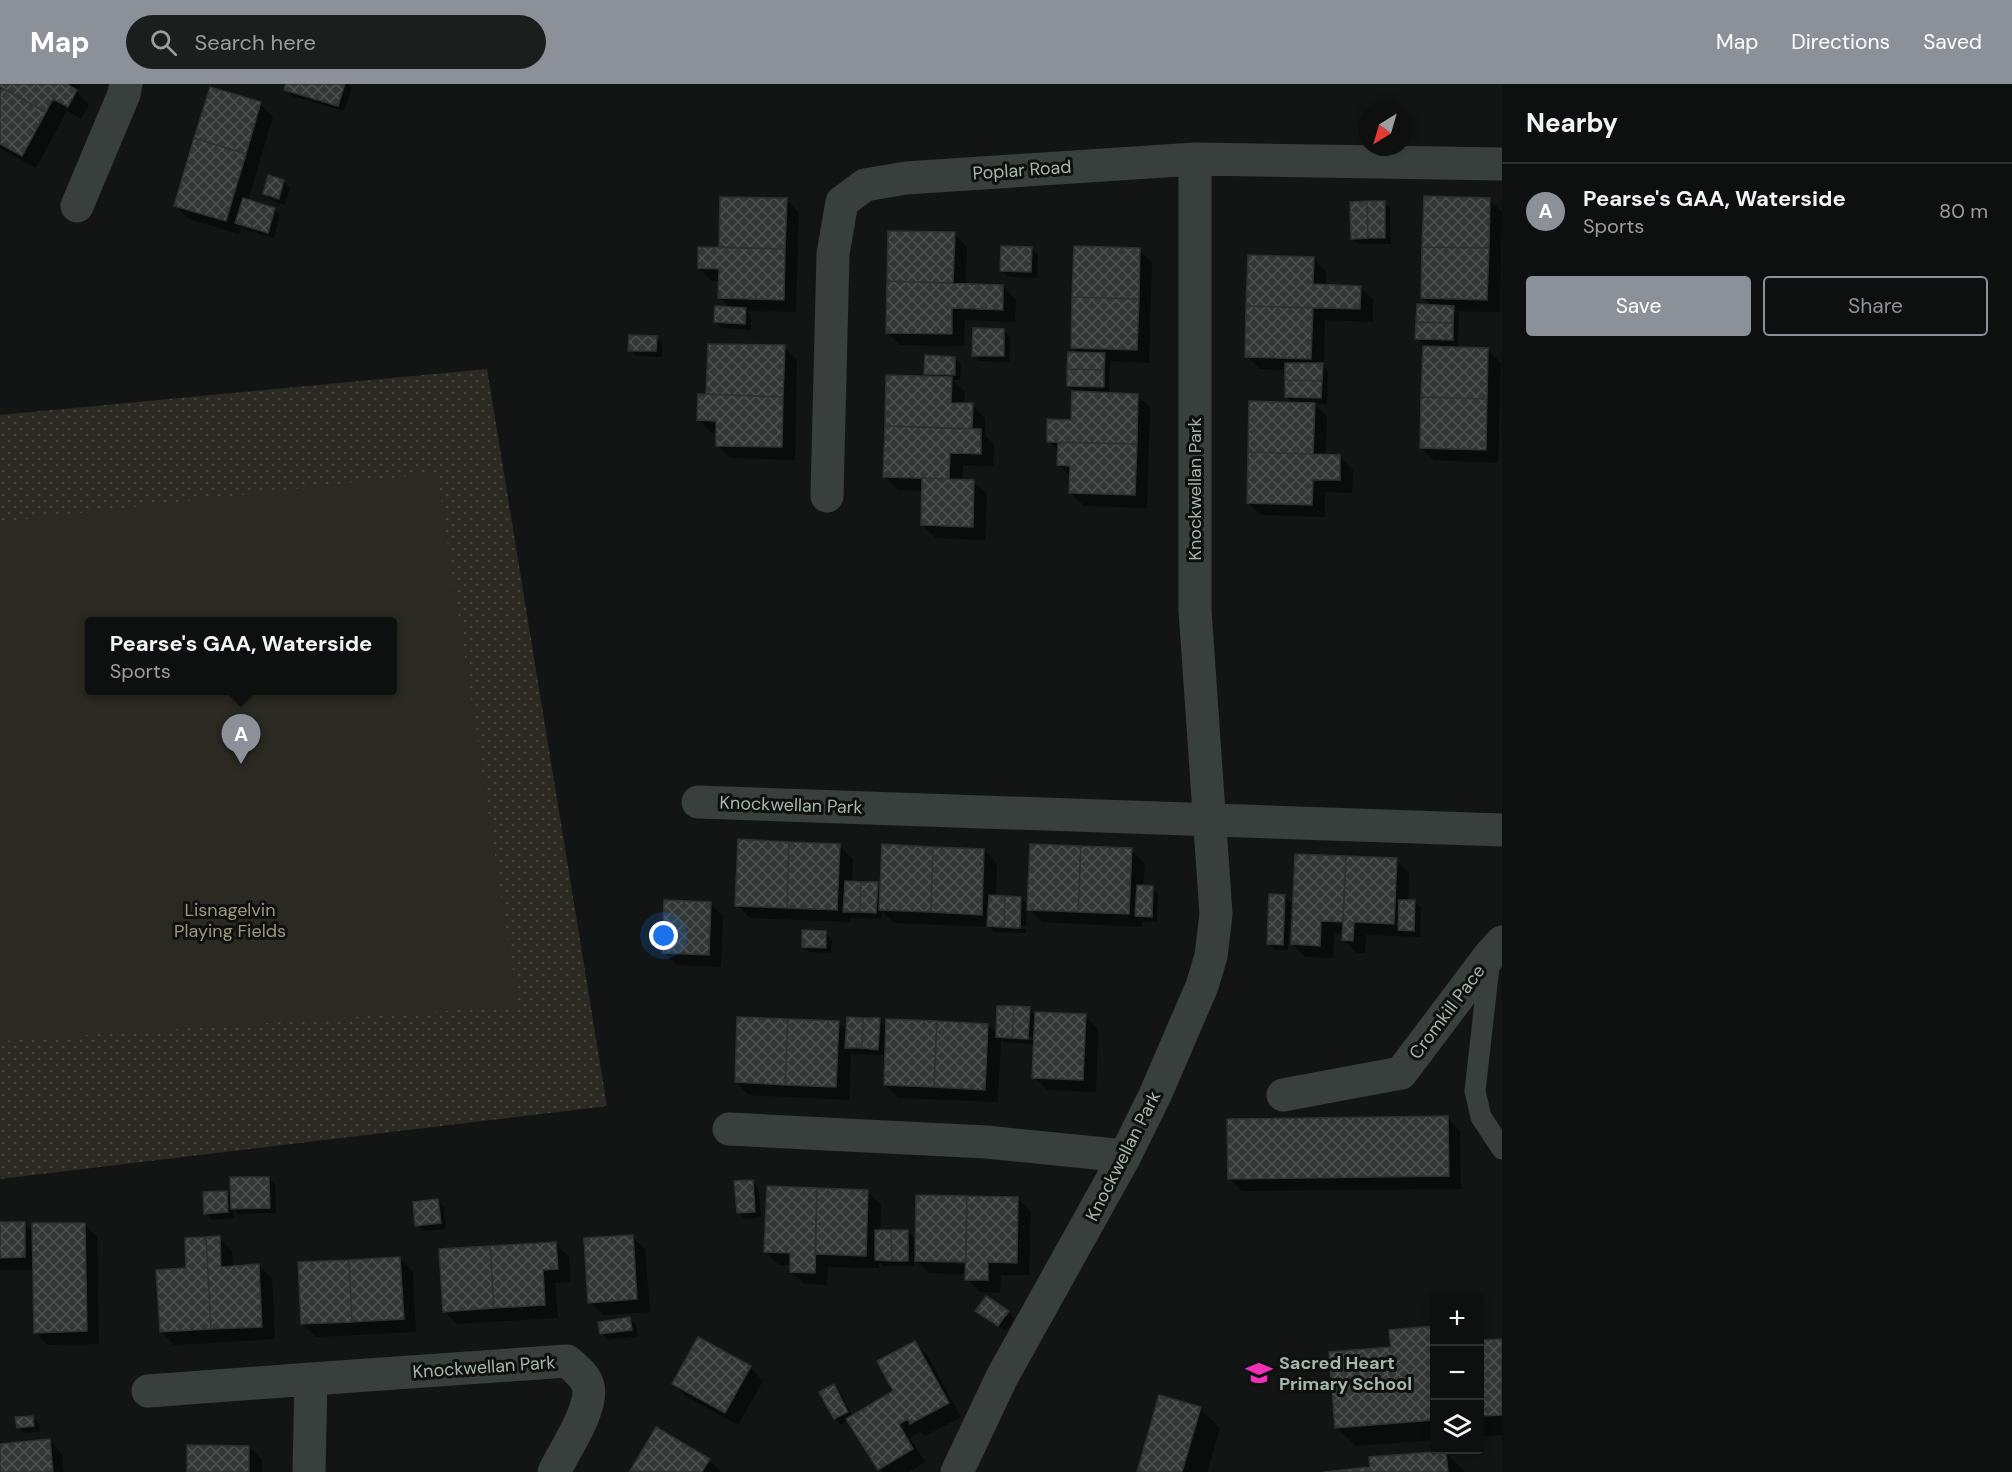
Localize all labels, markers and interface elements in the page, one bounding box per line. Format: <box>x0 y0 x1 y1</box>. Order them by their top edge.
search box <box>126 15 546 69</box>
text: Map <box>30 24 90 61</box>
icon: search <box>147 26 180 59</box>
text: Search here <box>195 28 316 57</box>
text: Map <box>1716 28 1758 56</box>
text: Directions <box>1791 28 1890 56</box>
text: Saved <box>1923 28 1982 56</box>
north arrow <box>1358 102 1412 156</box>
text: Nearby <box>1526 106 1618 140</box>
street label: Poplar Road <box>972 155 1072 185</box>
text: Pearse's GAA, Waterside <box>1583 184 1846 213</box>
text: A <box>1538 198 1553 224</box>
text: 80 m <box>1939 198 1988 224</box>
text: Sports <box>1583 213 1644 239</box>
button: Save <box>1526 276 1751 336</box>
button: Share <box>1763 276 1988 336</box>
street label: Knockwellan Park <box>1183 418 1207 561</box>
popup <box>85 617 397 695</box>
text: Pearse's GAA, Waterside <box>110 629 372 658</box>
text: Sports <box>110 658 171 684</box>
pin: A <box>222 714 260 764</box>
street label: Knockwellan Park <box>719 791 863 819</box>
park label: Lisnagelvin Playing Fields <box>174 898 286 943</box>
your location <box>649 921 678 950</box>
street label: Cromkill Pace <box>1404 960 1490 1064</box>
street label: Knockwellan Park <box>1080 1087 1166 1225</box>
map controls <box>1430 1292 1484 1454</box>
button: + <box>1430 1292 1484 1346</box>
button: − <box>1430 1346 1484 1400</box>
street label: Knockwellan Park <box>412 1350 556 1384</box>
place label: Sacred Heart Primary School <box>1279 1351 1412 1396</box>
school or university icon: Sacred Heart Primary School <box>1244 1358 1274 1388</box>
button: layers <box>1430 1400 1484 1454</box>

